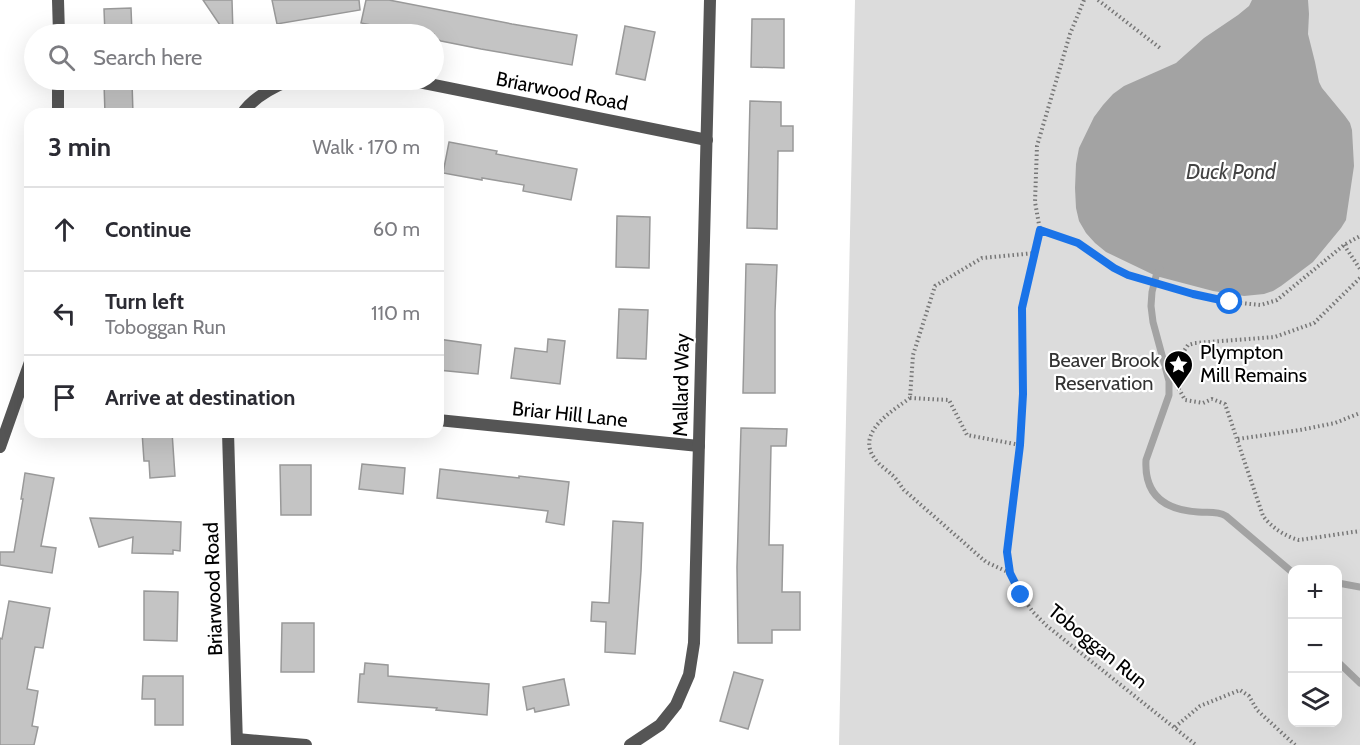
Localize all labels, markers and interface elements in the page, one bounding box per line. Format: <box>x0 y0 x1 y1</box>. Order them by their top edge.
search box <box>24 24 444 90</box>
icon: search <box>45 41 78 74</box>
text: Search here <box>93 44 202 71</box>
street label: Briarwood Road <box>494 66 630 116</box>
text: 3 min <box>48 131 111 163</box>
text: Walk · 170 m <box>312 135 420 159</box>
water label: Duck Pond <box>1186 159 1277 184</box>
icon: ahead <box>48 213 81 246</box>
text: Continue <box>105 216 191 243</box>
text: 60 m <box>373 217 420 241</box>
text: Turn left <box>105 288 184 315</box>
route start <box>1216 288 1242 314</box>
icon: left <box>48 297 81 330</box>
text: 110 m <box>371 301 420 325</box>
text: Toboggan Run <box>105 315 226 339</box>
street label: Mallard Way <box>668 333 694 437</box>
place label: Plympton Mill Remains <box>1200 340 1307 387</box>
park label: Beaver Brook Reservation <box>1049 348 1160 395</box>
place icon: Plympton Mill Remains <box>1163 348 1195 390</box>
icon: arrive <box>48 381 81 414</box>
text: Arrive at destination <box>105 384 295 411</box>
street label: Briar Hill Lane <box>511 396 629 432</box>
street label: Briarwood Road <box>199 522 227 656</box>
map controls <box>1288 565 1342 727</box>
button: + <box>1288 565 1342 619</box>
route end <box>1007 581 1033 607</box>
street label: Toboggan Run <box>1043 599 1153 693</box>
button: − <box>1288 619 1342 673</box>
button: layers <box>1288 673 1342 727</box>

